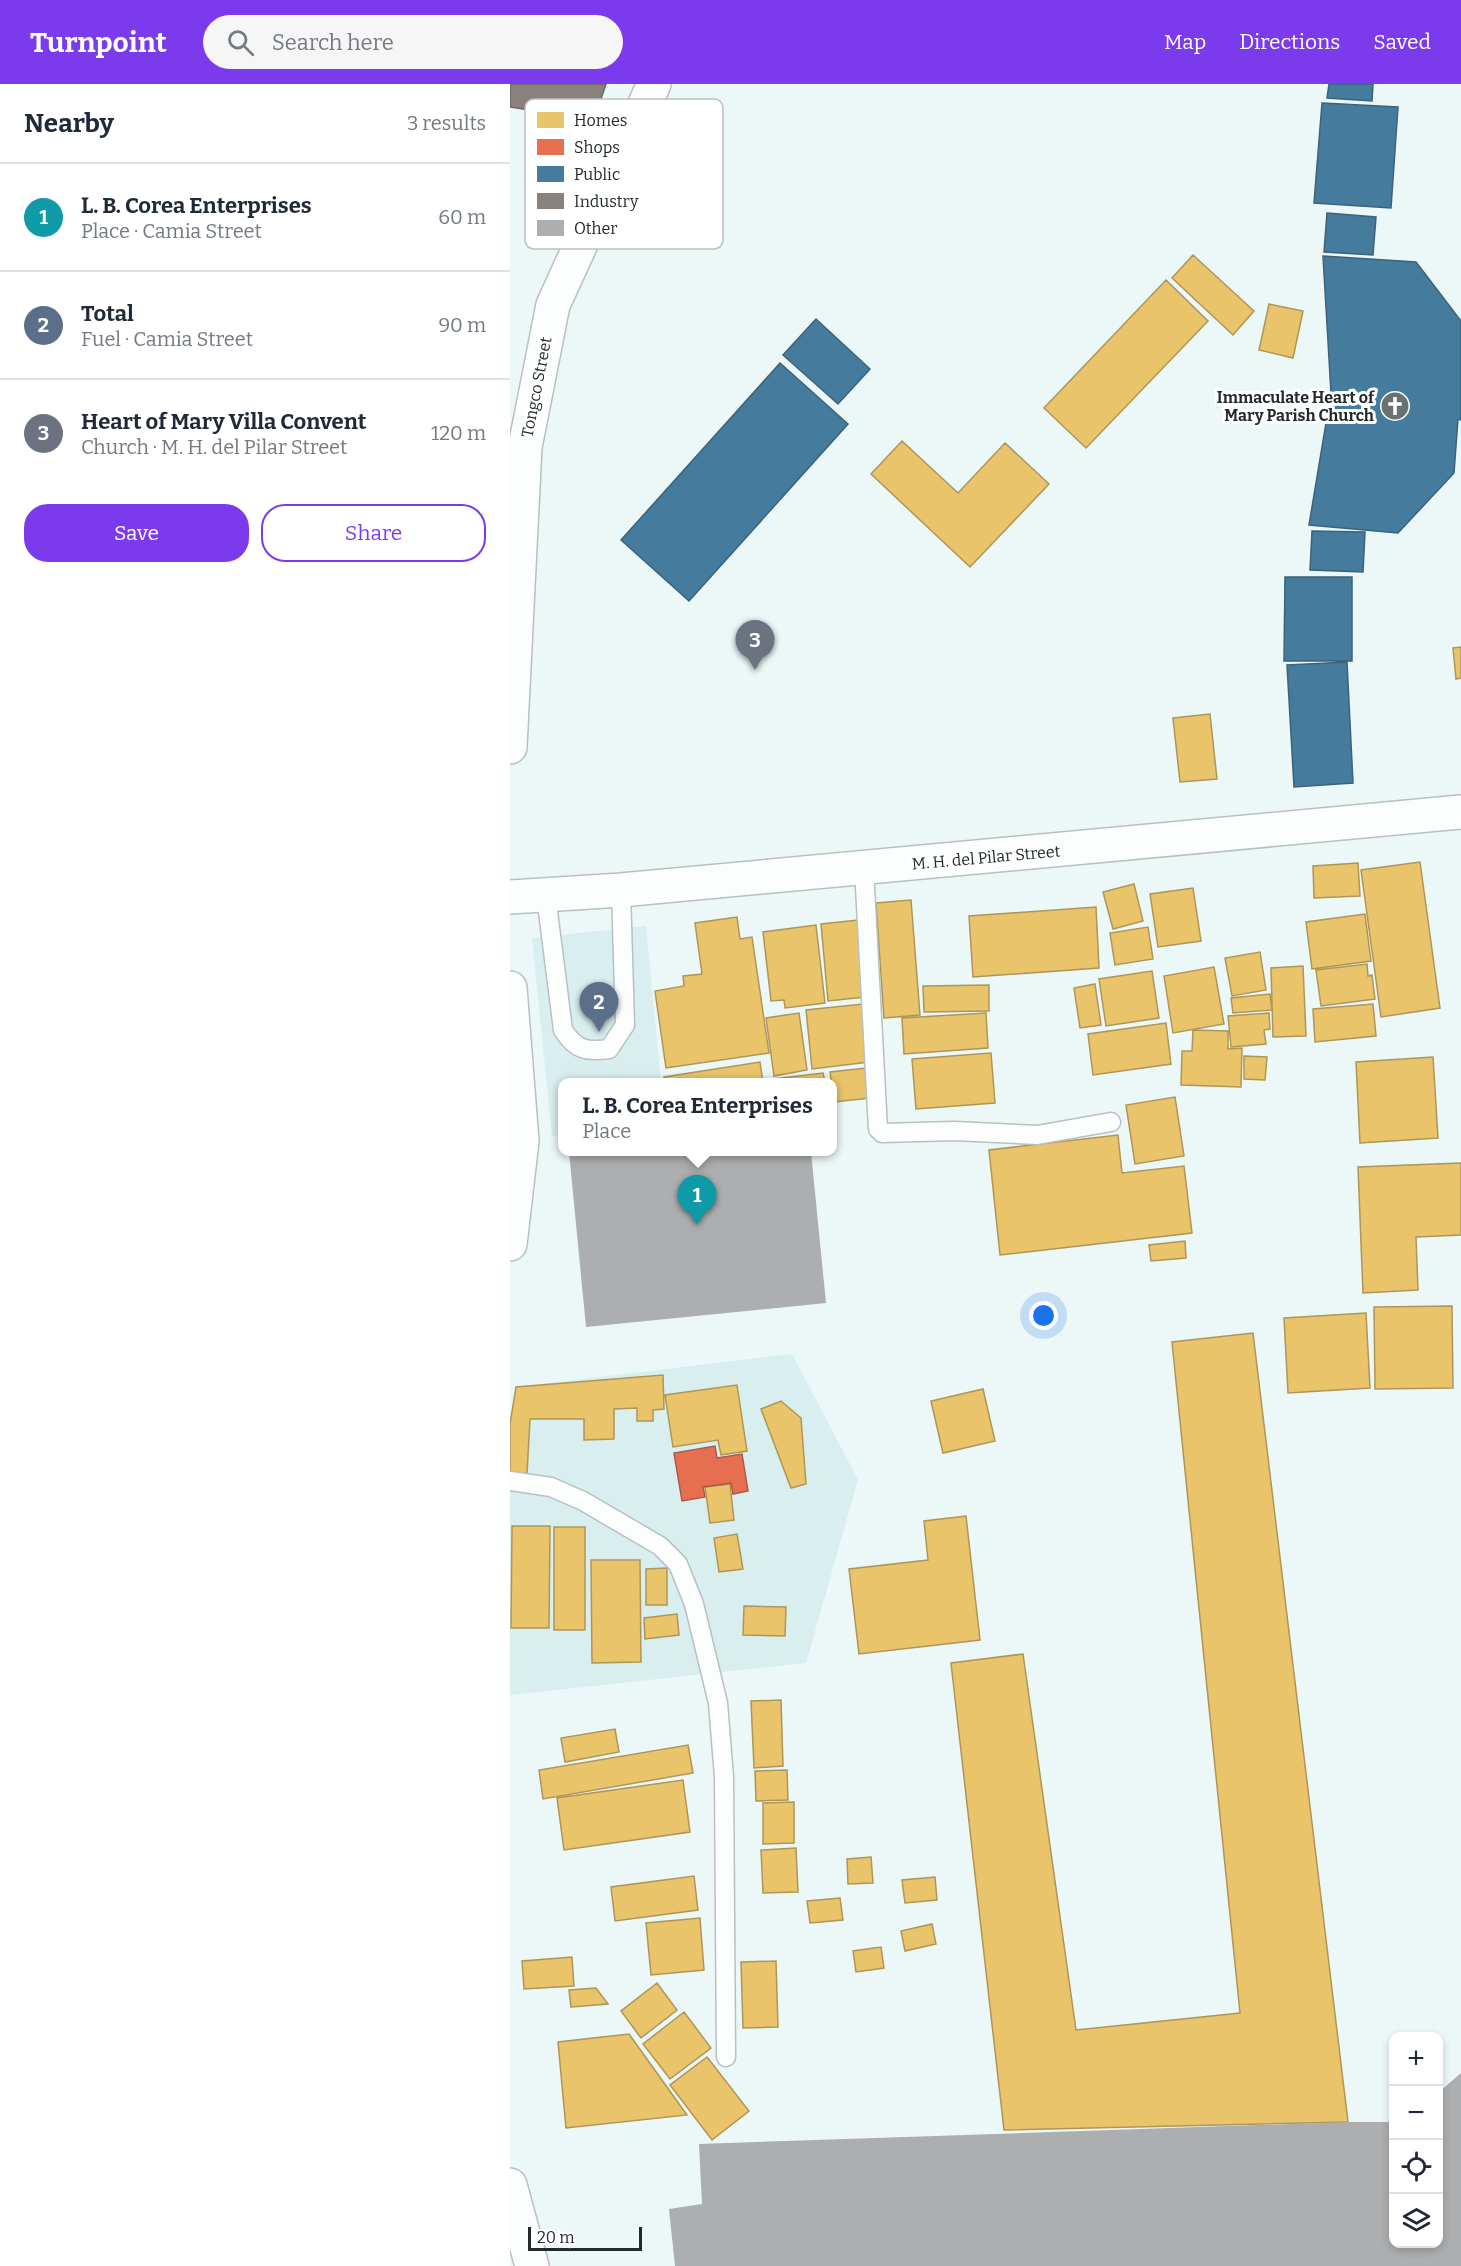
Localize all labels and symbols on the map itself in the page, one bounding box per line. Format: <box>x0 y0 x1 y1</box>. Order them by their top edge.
legend <box>525 99 723 249</box>
text: Homes <box>574 111 627 130</box>
text: Shops <box>574 138 620 157</box>
text: Public <box>574 165 620 184</box>
text: Industry <box>574 192 639 211</box>
text: Other <box>574 219 617 238</box>
street label: Tongco Street <box>517 335 556 439</box>
place label: Immaculate Heart of Mary Parish Church <box>1217 388 1375 425</box>
church icon: Immaculate Heart of Mary Parish Church <box>1379 390 1411 422</box>
pin: 3 <box>736 620 774 670</box>
street label: M. H. del Pilar Street <box>911 842 1061 873</box>
pin: 2 <box>580 982 619 1032</box>
pin: 1 <box>678 1176 717 1225</box>
your location <box>1029 1301 1058 1330</box>
scale bar <box>528 2224 642 2252</box>

